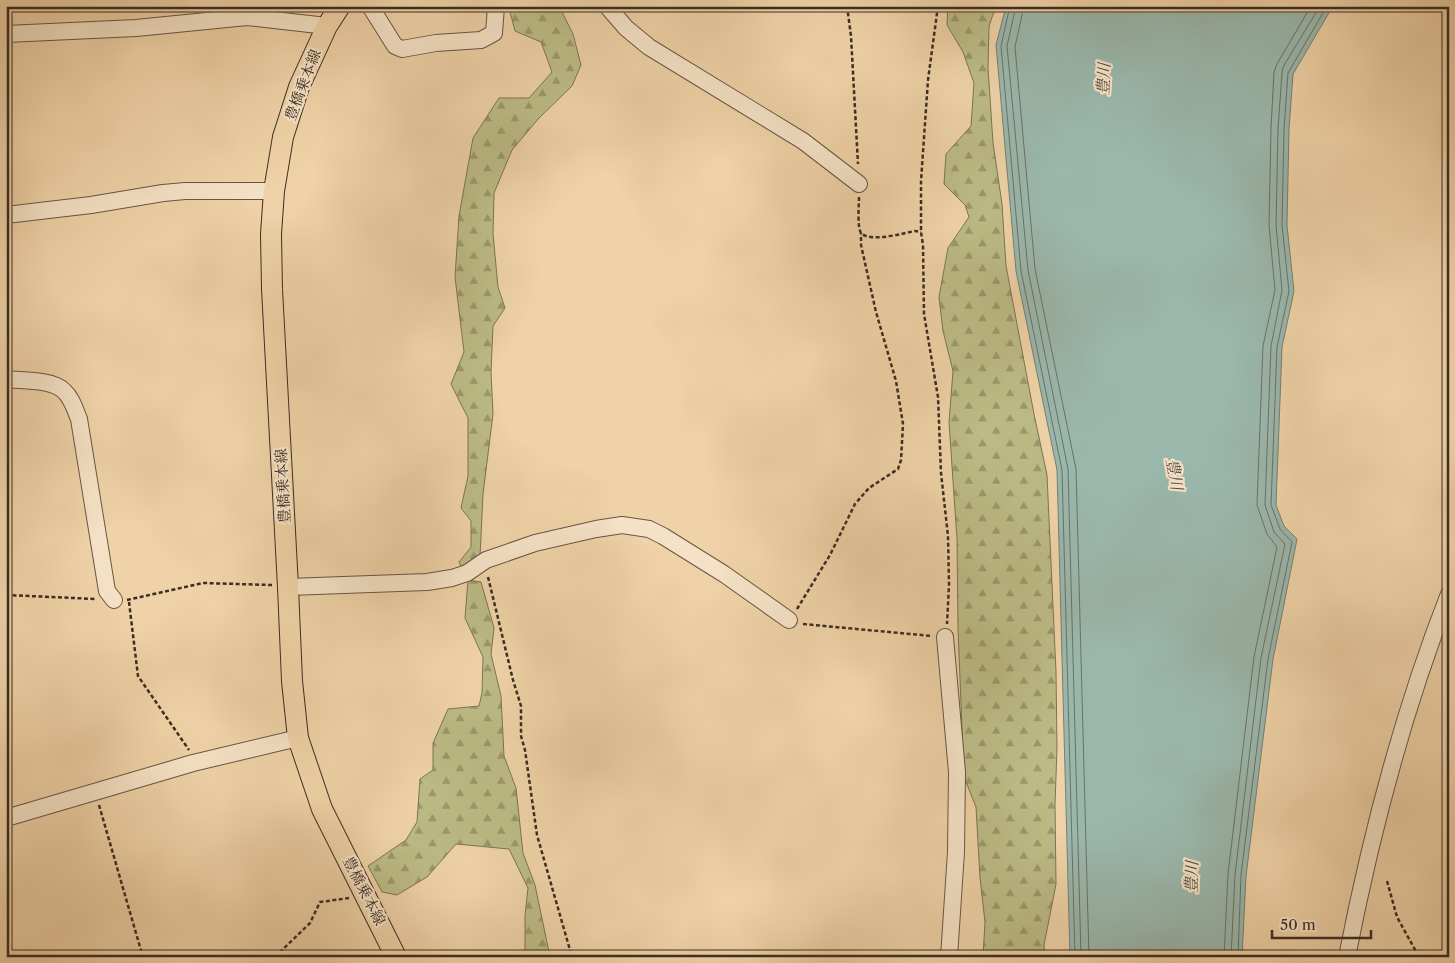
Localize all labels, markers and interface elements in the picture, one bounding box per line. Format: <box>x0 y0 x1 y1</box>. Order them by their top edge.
street label: 豊橋乗本線 <box>280 46 325 123</box>
water label: 豊川 <box>1092 61 1114 96</box>
street label: 豊橋乗本線 <box>271 448 294 524</box>
water label: 豊川 <box>1162 456 1188 493</box>
street label: 豊橋乗本線 <box>339 853 390 929</box>
water label: 豊川 <box>1180 859 1202 893</box>
scale bar <box>1272 908 1371 940</box>
text: 50 m <box>1280 915 1316 934</box>

